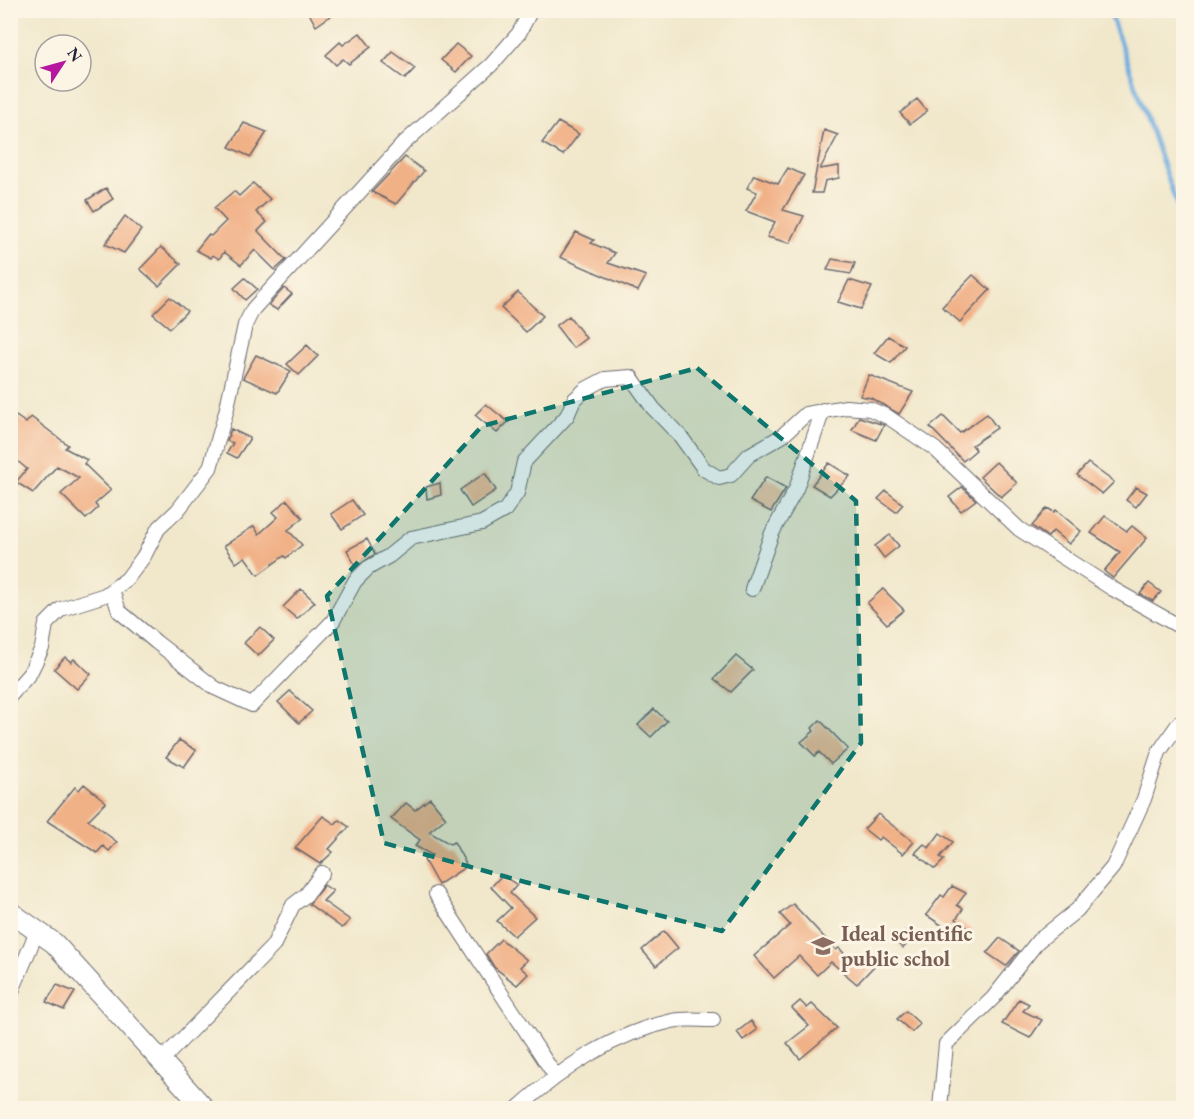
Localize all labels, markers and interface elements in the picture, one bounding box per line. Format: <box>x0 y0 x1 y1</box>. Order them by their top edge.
north arrow <box>33 33 93 93</box>
text: N <box>62 43 87 66</box>
place label: Ideal scientific public schol <box>841 919 973 973</box>
school or university icon: Ideal scientific public schol <box>810 933 836 959</box>

